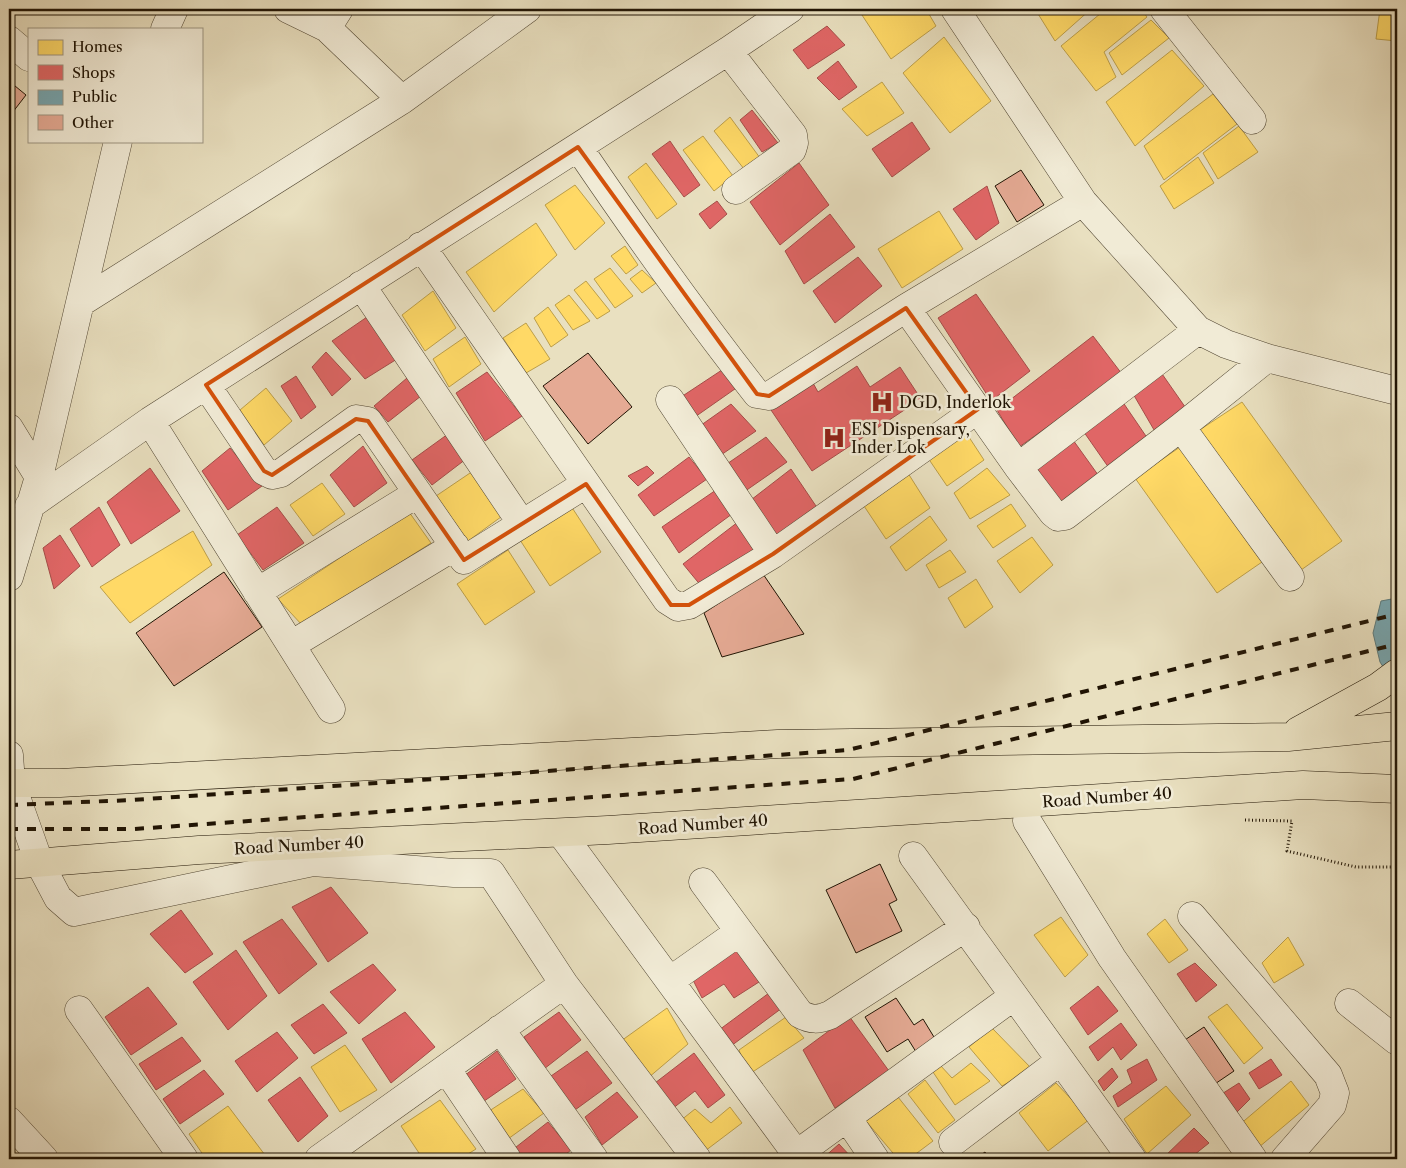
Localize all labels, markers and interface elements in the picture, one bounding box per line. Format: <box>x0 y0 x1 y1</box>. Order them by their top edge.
legend <box>28 28 202 142</box>
text: Homes <box>72 37 123 56</box>
text: Shops <box>72 63 115 82</box>
text: Public <box>72 87 117 106</box>
text: Other <box>72 113 115 132</box>
hospital icon: DGD, Inderlok <box>869 389 895 415</box>
place label: DGD, Inderlok <box>899 392 1012 412</box>
place label: ESI Dispensary, Inder Lok <box>851 419 970 457</box>
hospital icon: ESI Dispensary, Inder Lok <box>821 425 847 451</box>
street label: Road Number 40 <box>1041 782 1173 812</box>
street label: Road Number 40 <box>637 809 769 839</box>
street label: Road Number 40 <box>233 832 365 858</box>

